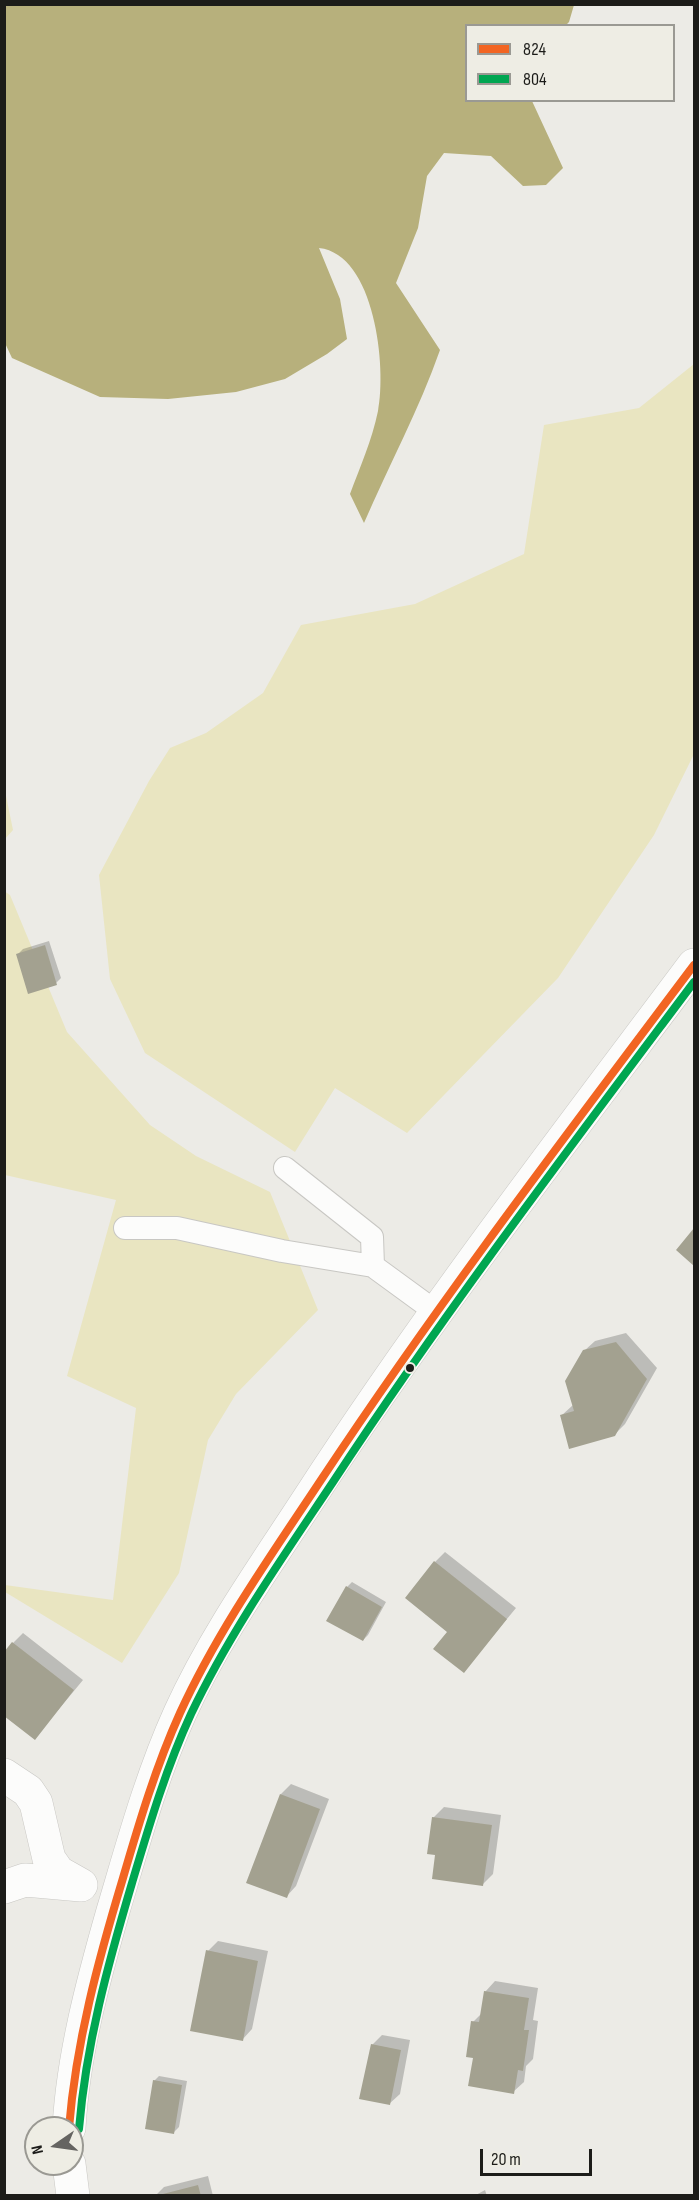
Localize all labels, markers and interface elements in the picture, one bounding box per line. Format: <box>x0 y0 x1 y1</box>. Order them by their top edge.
legend <box>465 24 675 102</box>
text: 824 <box>523 39 546 60</box>
text: 804 <box>523 69 546 90</box>
unlabelled marker <box>404 1362 416 1374</box>
north arrow <box>24 2116 84 2176</box>
scale bar <box>483 2137 596 2175</box>
text: N <box>28 2143 48 2156</box>
text: 20 m <box>491 2149 521 2170</box>

